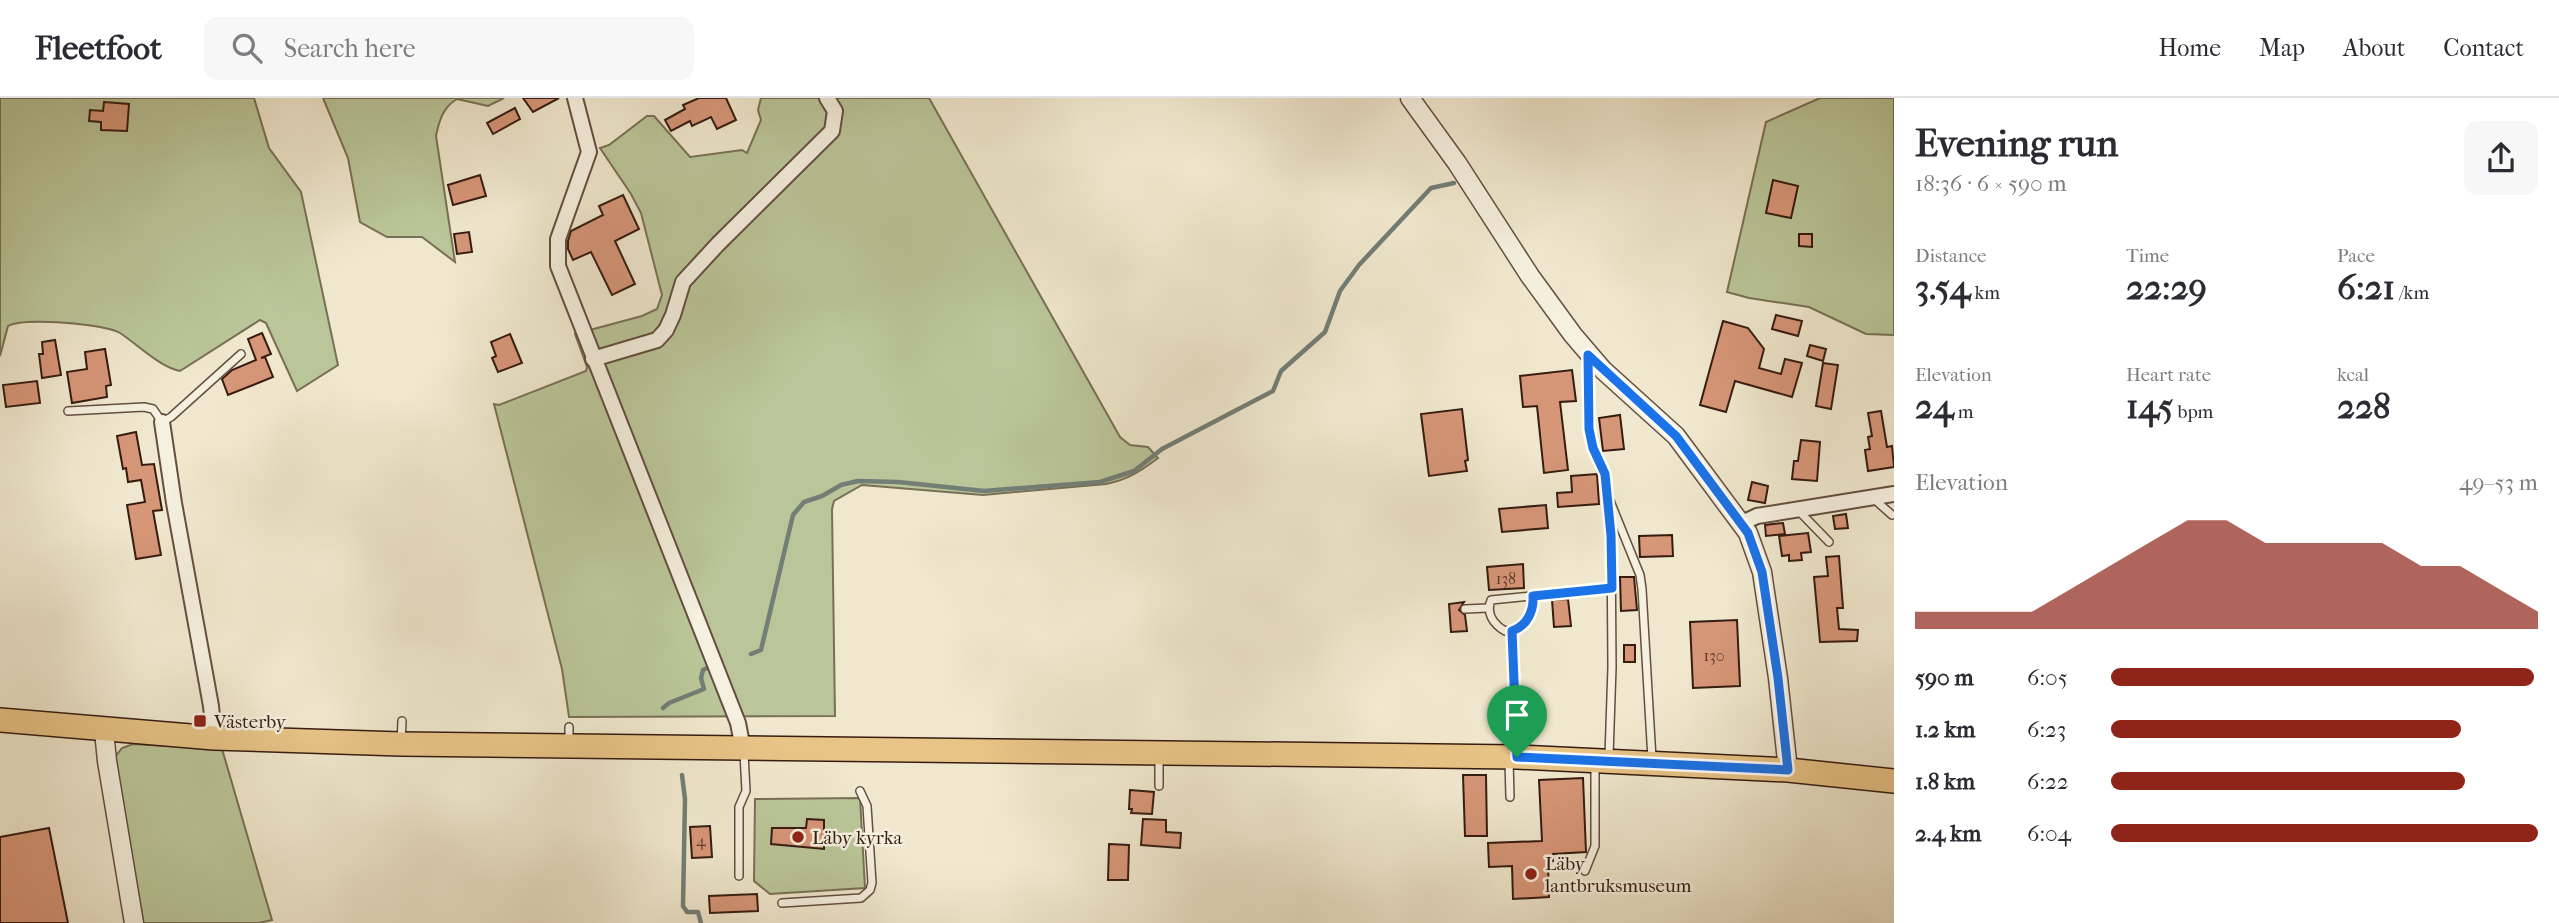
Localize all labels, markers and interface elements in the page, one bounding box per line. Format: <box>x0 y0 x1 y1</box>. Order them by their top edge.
search box <box>204 17 694 80</box>
text: Fleetfoot <box>35 29 162 68</box>
icon: search <box>228 29 266 67</box>
text: Search here <box>284 33 416 64</box>
text: Home <box>2159 34 2221 62</box>
text: Map <box>2259 34 2305 62</box>
text: About <box>2343 34 2405 62</box>
text: Contact <box>2443 34 2524 62</box>
text: Evening run <box>1915 121 2118 166</box>
button: share <box>2464 121 2538 195</box>
text: 18:36 · 6 × 590 m <box>1915 170 2067 197</box>
text: Distance <box>1915 245 1986 267</box>
text: Time <box>2126 245 2169 267</box>
text: Pace <box>2337 245 2375 267</box>
text: 3.54 <box>1915 267 1970 308</box>
text: 22:29 <box>2126 267 2207 308</box>
text: 6:21 <box>2337 267 2395 308</box>
text: km <box>1970 282 2000 304</box>
text: /km <box>2395 282 2429 304</box>
text: Elevation <box>1915 364 1992 386</box>
text: Heart rate <box>2126 364 2211 386</box>
text: kcal <box>2337 364 2369 386</box>
text: 24 <box>1915 386 1954 427</box>
text: 145 <box>2126 386 2173 427</box>
text: 228 <box>2337 386 2391 427</box>
text: m <box>1954 401 1974 423</box>
text: bpm <box>2173 401 2213 423</box>
text: Elevation <box>1915 469 2008 496</box>
text: 49–53 m <box>2459 469 2538 496</box>
house number: 138 <box>1496 569 1516 588</box>
house number: 130 <box>1703 646 1725 665</box>
text: 590 m <box>1915 664 1974 691</box>
text: 6:05 <box>2027 664 2068 691</box>
pin <box>1487 685 1547 757</box>
icon: arrive <box>1498 696 1536 734</box>
place label: Västerby <box>213 711 287 733</box>
marker: Västerby <box>192 713 208 729</box>
text: 1.2 km <box>1915 716 1975 743</box>
text: 6:23 <box>2027 716 2066 743</box>
text: 1.8 km <box>1915 768 1975 795</box>
text: 6:22 <box>2027 768 2069 795</box>
text: 2.4 km <box>1915 820 1981 847</box>
text: 6:04 <box>2027 820 2071 847</box>
place label: Läby kyrka <box>812 827 902 849</box>
marker: Läby kyrka <box>790 829 806 845</box>
house number: 4 <box>696 831 706 850</box>
place label: Läby lantbruksmuseum <box>1544 853 1692 897</box>
marker: Läby lantbruksmuseum <box>1523 866 1539 882</box>

